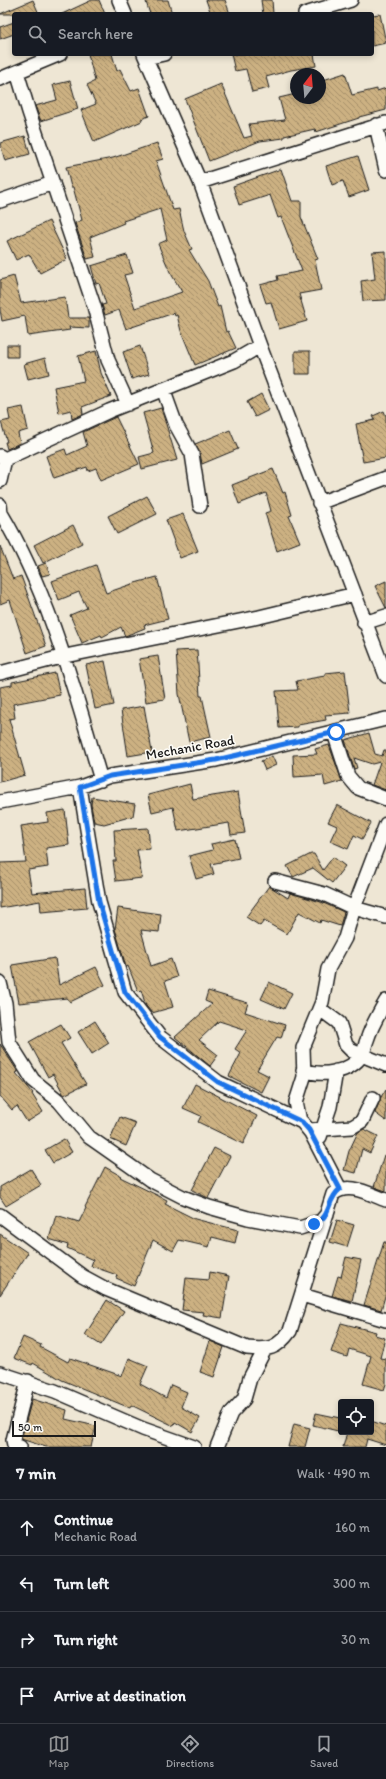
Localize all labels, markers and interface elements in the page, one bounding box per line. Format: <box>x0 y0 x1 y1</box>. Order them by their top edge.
search box <box>12 12 374 56</box>
icon: search <box>26 23 48 45</box>
text: Search here <box>58 25 133 43</box>
north arrow <box>290 68 326 104</box>
route start <box>327 723 345 741</box>
street label: Mechanic Road <box>145 731 236 764</box>
route end <box>305 1215 323 1233</box>
map controls <box>338 1399 374 1435</box>
button: locate <box>338 1399 374 1435</box>
scale bar <box>12 1419 96 1438</box>
text: 50 m <box>18 1421 42 1434</box>
text: 7 min <box>16 1463 56 1483</box>
text: Walk · 490 m <box>297 1466 370 1481</box>
text: Continue <box>54 1511 113 1529</box>
icon: ahead <box>16 1517 38 1539</box>
text: 160 m <box>335 1520 370 1535</box>
text: Mechanic Road <box>54 1529 137 1544</box>
icon: left <box>16 1573 38 1595</box>
text: Turn left <box>54 1575 109 1593</box>
text: 300 m <box>333 1576 370 1591</box>
icon: right <box>16 1629 38 1651</box>
text: Turn right <box>54 1631 118 1649</box>
text: 30 m <box>341 1632 370 1647</box>
icon: arrive <box>16 1685 38 1707</box>
text: Arrive at destination <box>54 1687 186 1705</box>
tab: Map <box>48 1733 70 1770</box>
tab: Directions <box>166 1733 214 1770</box>
tab: Saved <box>310 1733 338 1770</box>

